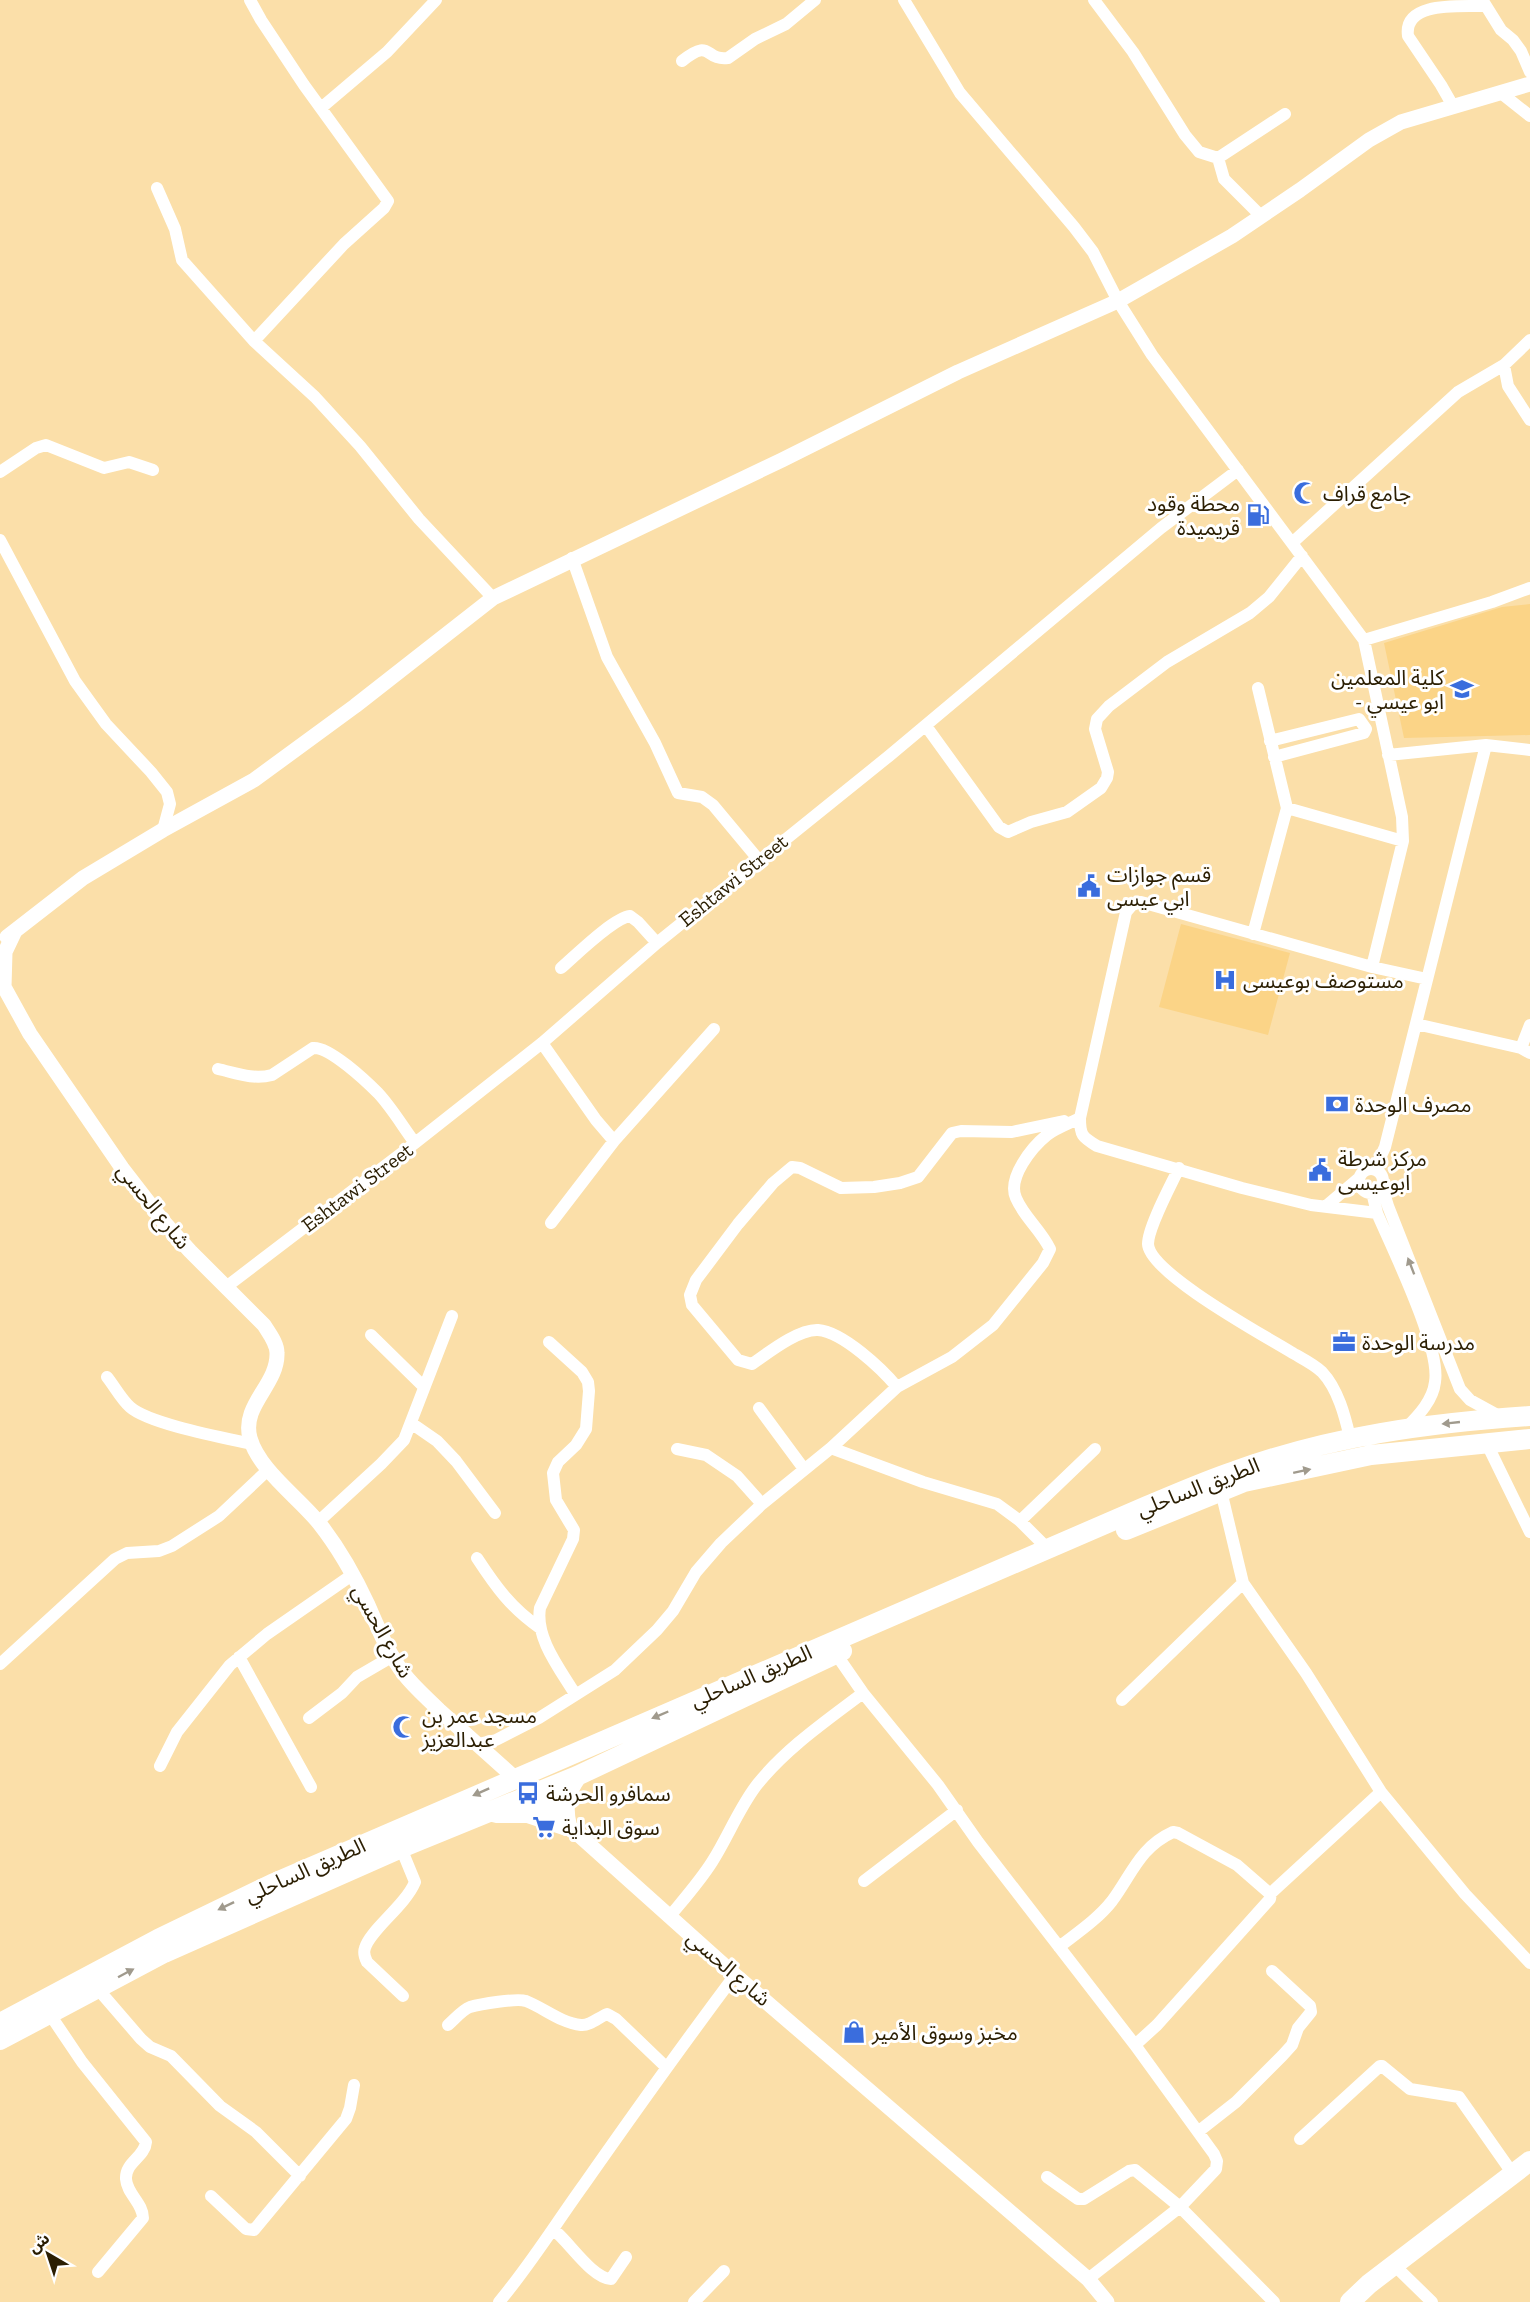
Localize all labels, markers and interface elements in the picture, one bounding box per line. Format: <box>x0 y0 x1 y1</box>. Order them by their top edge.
mosque icon: جامع قراف <box>1292 480 1318 506</box>
place label: جامع قراف <box>1323 481 1411 509</box>
place label: محطة وقود قريميدة <box>1147 491 1240 540</box>
fuel station icon: محطة وقود قريميدة <box>1245 502 1271 528</box>
place label: كلية المعلمين - ابو عيسي <box>1331 665 1444 717</box>
school or university icon: كلية المعلمين - ابو عيسي <box>1449 676 1475 702</box>
street label: Eshtawi Street <box>673 828 793 932</box>
place label: قسم جوازات ابي عيسى <box>1107 862 1211 914</box>
public building icon: قسم جوازات ابي عيسى <box>1076 873 1102 899</box>
hospital icon: مستوصف بوعيسى <box>1212 967 1238 993</box>
place label: مستوصف بوعيسى <box>1243 968 1404 993</box>
bank icon: مصرف الوحدة <box>1324 1091 1350 1117</box>
place label: مصرف الوحدة <box>1355 1092 1471 1117</box>
street label: Eshtawi Street <box>296 1137 418 1237</box>
place label: مركز شرطة ابوعيسى <box>1338 1146 1427 1195</box>
public building icon: مركز شرطة ابوعيسى <box>1307 1157 1333 1183</box>
street label: شارع الحسي <box>109 1158 196 1256</box>
one-way arrow <box>1406 1256 1416 1274</box>
office icon: مدرسة الوحدة <box>1331 1329 1357 1355</box>
place label: مدرسة الوحدة <box>1362 1330 1475 1355</box>
one-way arrow <box>1441 1418 1460 1428</box>
street label: الطريق الساحلي <box>1133 1452 1264 1526</box>
one-way arrow <box>1292 1466 1311 1475</box>
street label: شارع الحسي <box>344 1580 419 1684</box>
street label: الطريق الساحلي <box>686 1639 817 1716</box>
place label: مسجد عمر بن عبدالعزيز <box>421 1703 537 1752</box>
one-way arrow <box>651 1710 669 1720</box>
mosque icon: مسجد عمر بن عبدالعزيز <box>391 1714 417 1740</box>
bus stop icon: سمافرو الحرشة <box>515 1780 541 1806</box>
place label: سمافرو الحرشة <box>546 1781 671 1806</box>
one-way arrow <box>472 1787 490 1797</box>
supermarket icon: سوق البداية <box>531 1814 557 1840</box>
place label: سوق البداية <box>562 1815 660 1840</box>
street label: الطريق الساحلي <box>241 1832 371 1911</box>
one-way arrow <box>218 1901 235 1910</box>
street label: شارع الحسي <box>679 1925 776 2014</box>
one-way arrow <box>118 1968 135 1978</box>
shop icon: مخبز وسوق الأمير <box>841 2019 867 2045</box>
place label: مخبز وسوق الأمير <box>871 2020 1018 2045</box>
north arrow <box>18 2224 78 2284</box>
text: ش <box>24 2228 53 2257</box>

